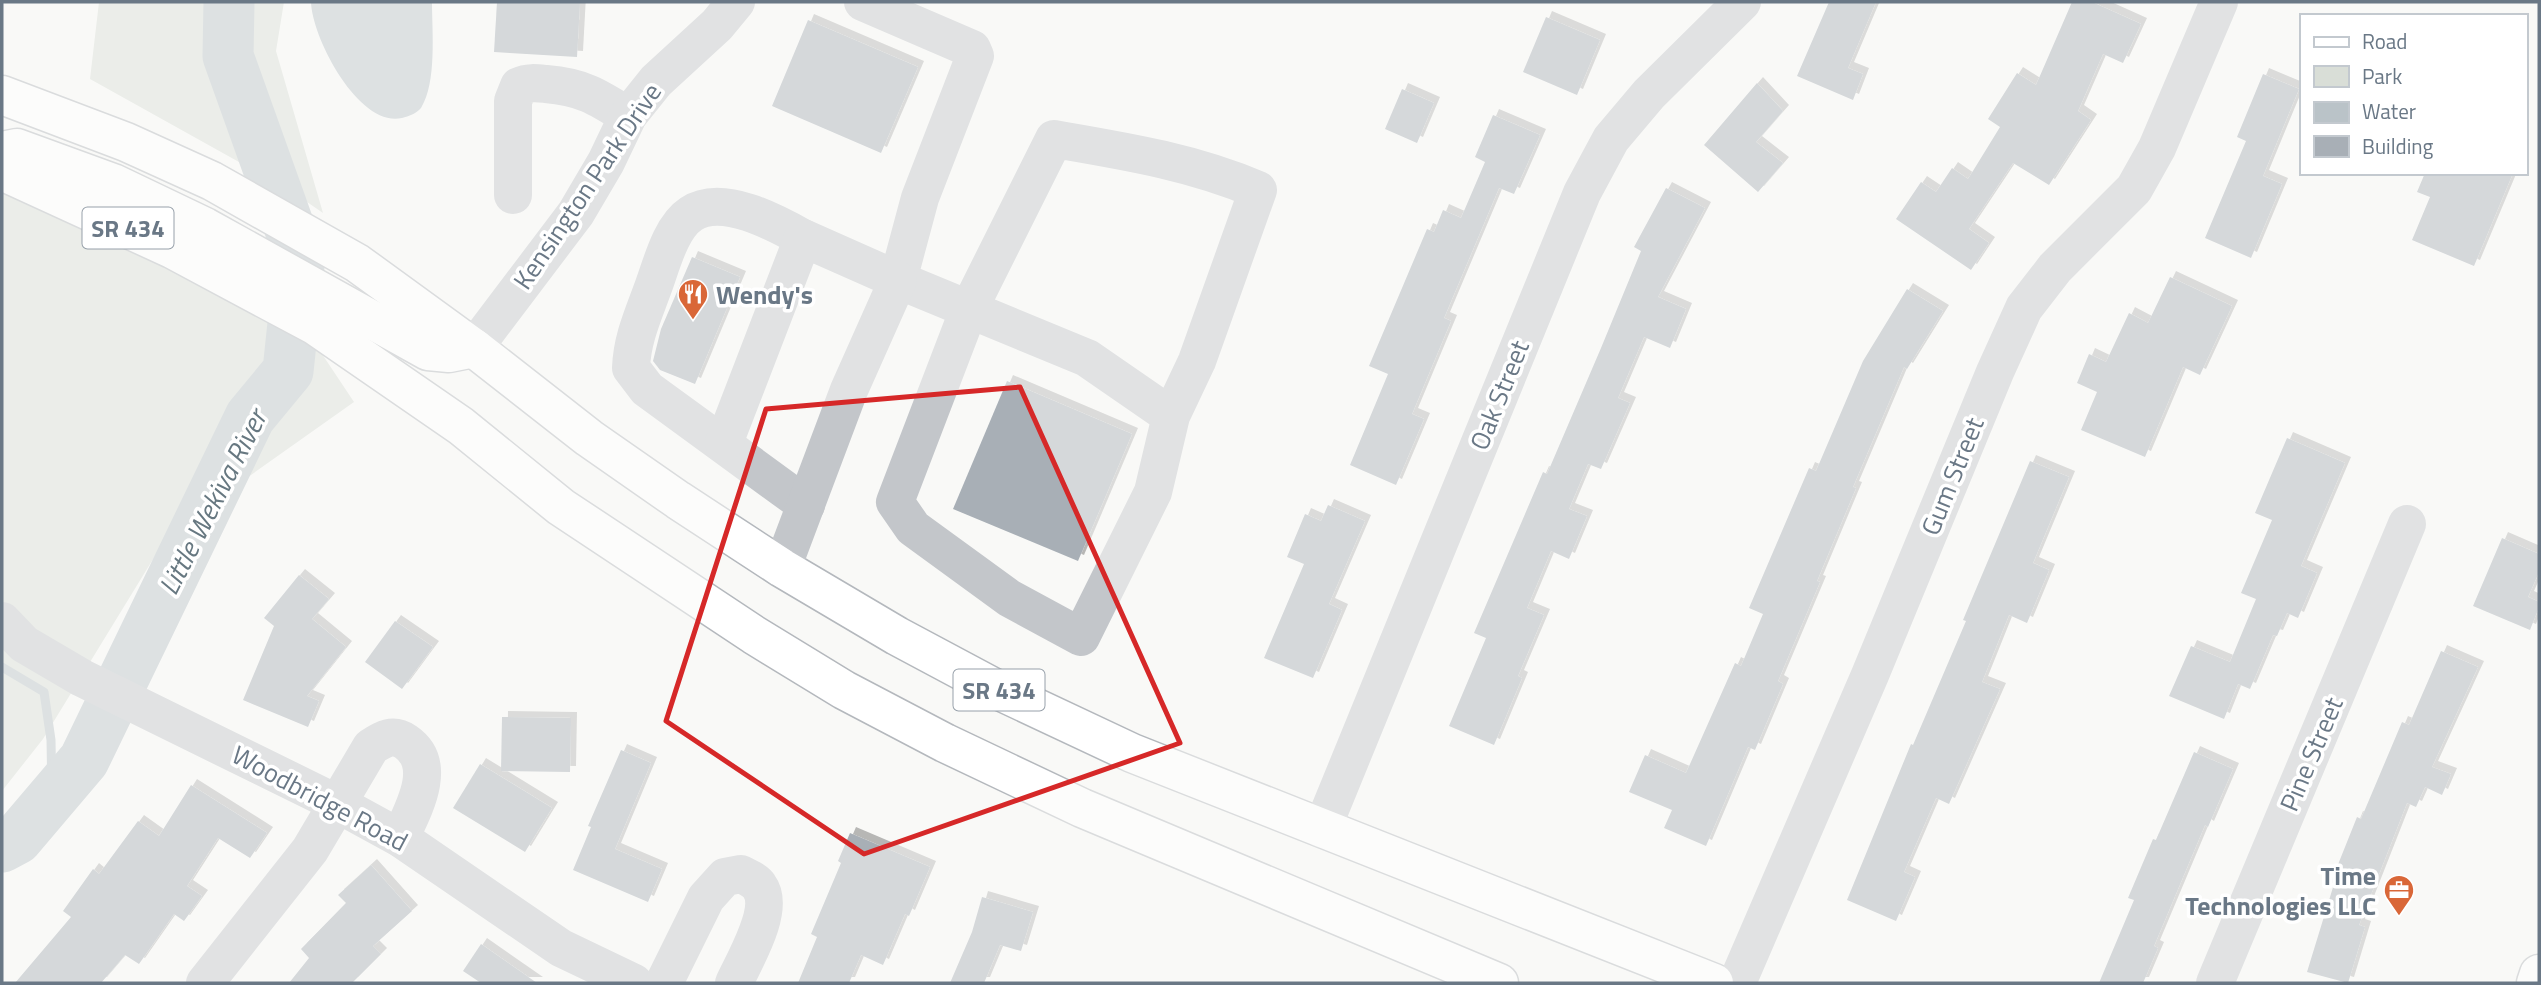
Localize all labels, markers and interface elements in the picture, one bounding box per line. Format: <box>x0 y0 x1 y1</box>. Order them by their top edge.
legend <box>2300 14 2527 175</box>
text: Road <box>2362 25 2407 57</box>
text: Park <box>2362 60 2402 92</box>
street label: Kensington Park Drive <box>503 75 671 297</box>
text: Water <box>2362 95 2416 127</box>
text: Building <box>2362 130 2434 162</box>
road number: SR 434 <box>82 208 174 248</box>
place label: Wendy's <box>716 275 813 314</box>
restaurant icon: Wendy's <box>676 277 710 321</box>
street label: Oak Street <box>1459 334 1539 456</box>
water label: Little Wekiva River <box>147 399 279 602</box>
street label: Gum Street <box>1911 411 1993 541</box>
road number: SR 434 <box>954 670 1044 710</box>
street label: Pine Street <box>2269 691 2353 817</box>
street label: Woodbridge Road <box>225 735 415 861</box>
place label: Time Technologies LLC <box>2185 856 2376 925</box>
office icon: Time Technologies LLC <box>2382 873 2416 917</box>

